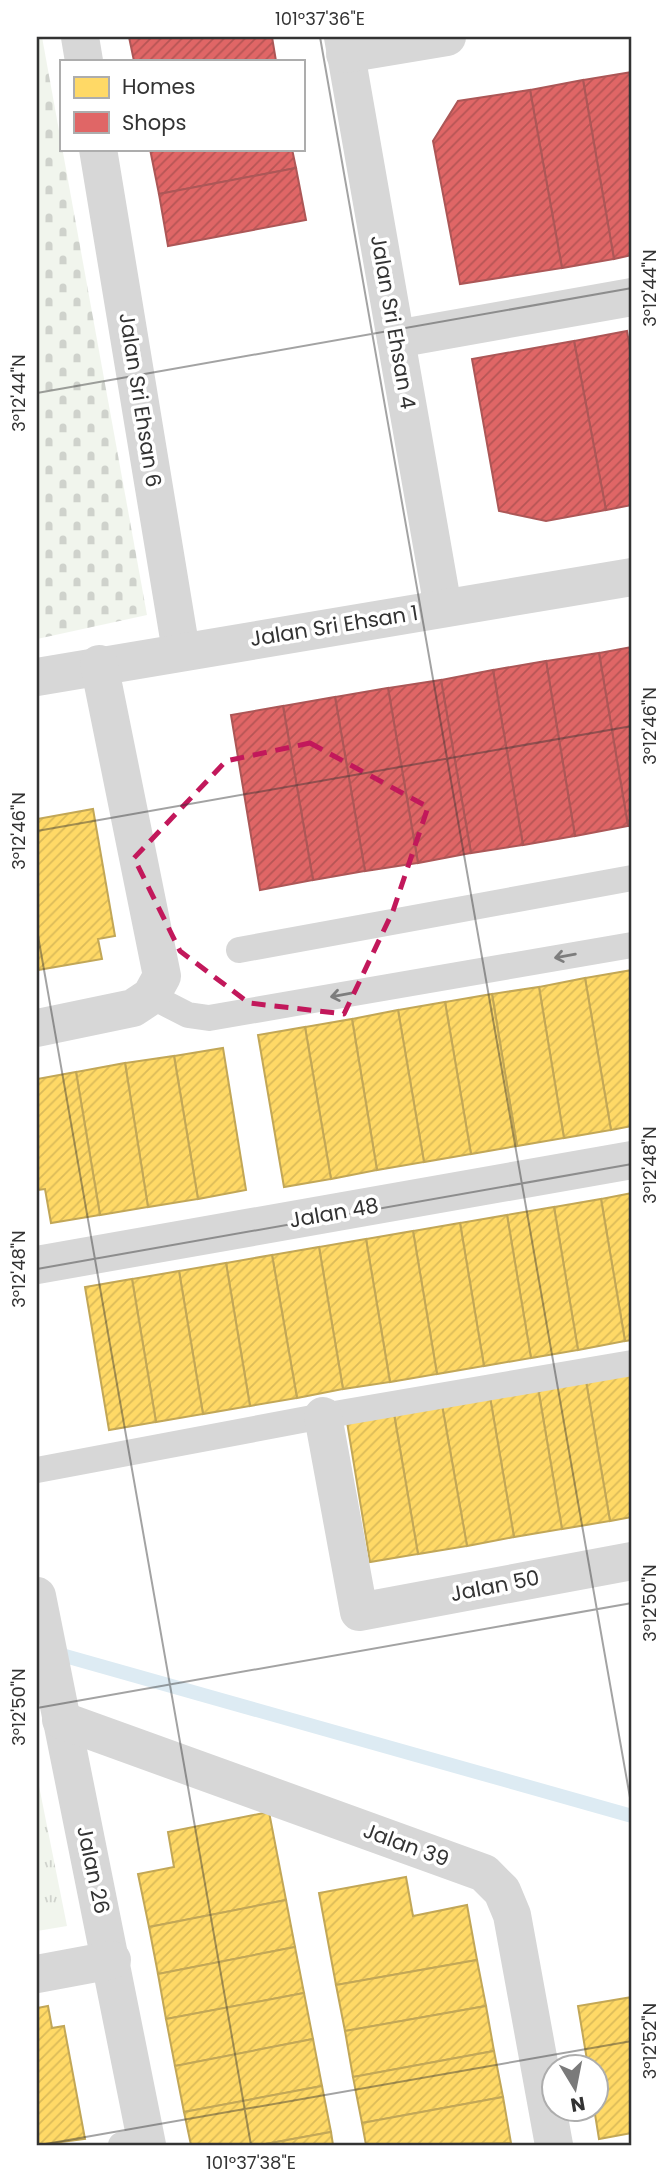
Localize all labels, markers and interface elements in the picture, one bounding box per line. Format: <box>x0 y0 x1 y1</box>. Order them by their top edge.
text: 101°37'36"E <box>275 6 365 31</box>
legend <box>60 60 304 150</box>
text: Homes <box>122 72 196 101</box>
text: Shops <box>122 108 186 137</box>
street label: Jalan Sri Ehsan 4 <box>364 233 423 411</box>
text: 3°12'44"N <box>637 249 662 327</box>
street label: Jalan Sri Ehsan 6 <box>112 311 169 489</box>
text: 3°12'44"N <box>6 354 31 432</box>
street label: Jalan Sri Ehsan 1 <box>248 598 420 653</box>
text: 3°12'46"N <box>637 687 662 765</box>
text: 3°12'46"N <box>6 792 31 870</box>
one-way arrow <box>554 950 577 964</box>
one-way arrow <box>330 989 353 1002</box>
text: 3°12'48"N <box>637 1126 662 1204</box>
street label: Jalan 48 <box>287 1190 381 1235</box>
text: 3°12'48"N <box>6 1230 31 1308</box>
street label: Jalan 50 <box>448 1563 542 1608</box>
text: 3°12'50"N <box>637 1564 662 1642</box>
text: 3°12'50"N <box>6 1668 31 1746</box>
street label: Jalan 39 <box>359 1816 453 1873</box>
street label: Jalan 26 <box>70 1823 117 1917</box>
text: 3°12'52"N <box>637 2003 662 2079</box>
north arrow <box>540 2052 610 2122</box>
text: N <box>568 2090 587 2119</box>
text: 101°37'38"E <box>206 2150 296 2175</box>

